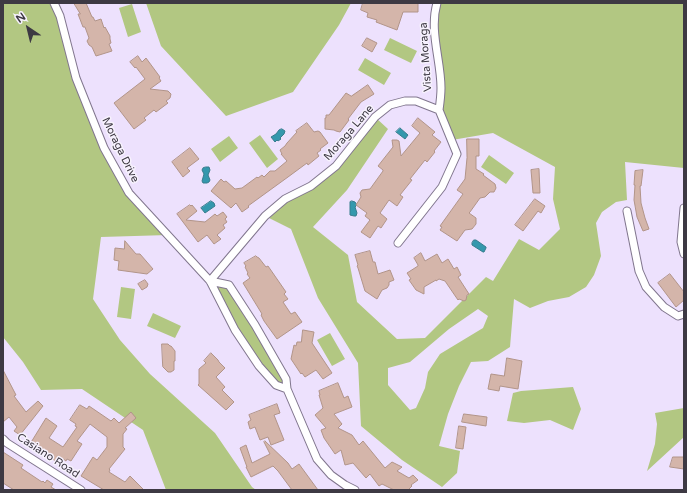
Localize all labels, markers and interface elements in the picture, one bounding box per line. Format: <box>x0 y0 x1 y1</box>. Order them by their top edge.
north arrow <box>8 8 48 48</box>
text: N <box>13 10 28 26</box>
street label: Vista Moraga <box>417 22 435 92</box>
street label: Moraga Lane <box>321 103 377 163</box>
street label: Moraga Drive <box>99 115 141 185</box>
street label: Casiano Road <box>14 431 82 481</box>

